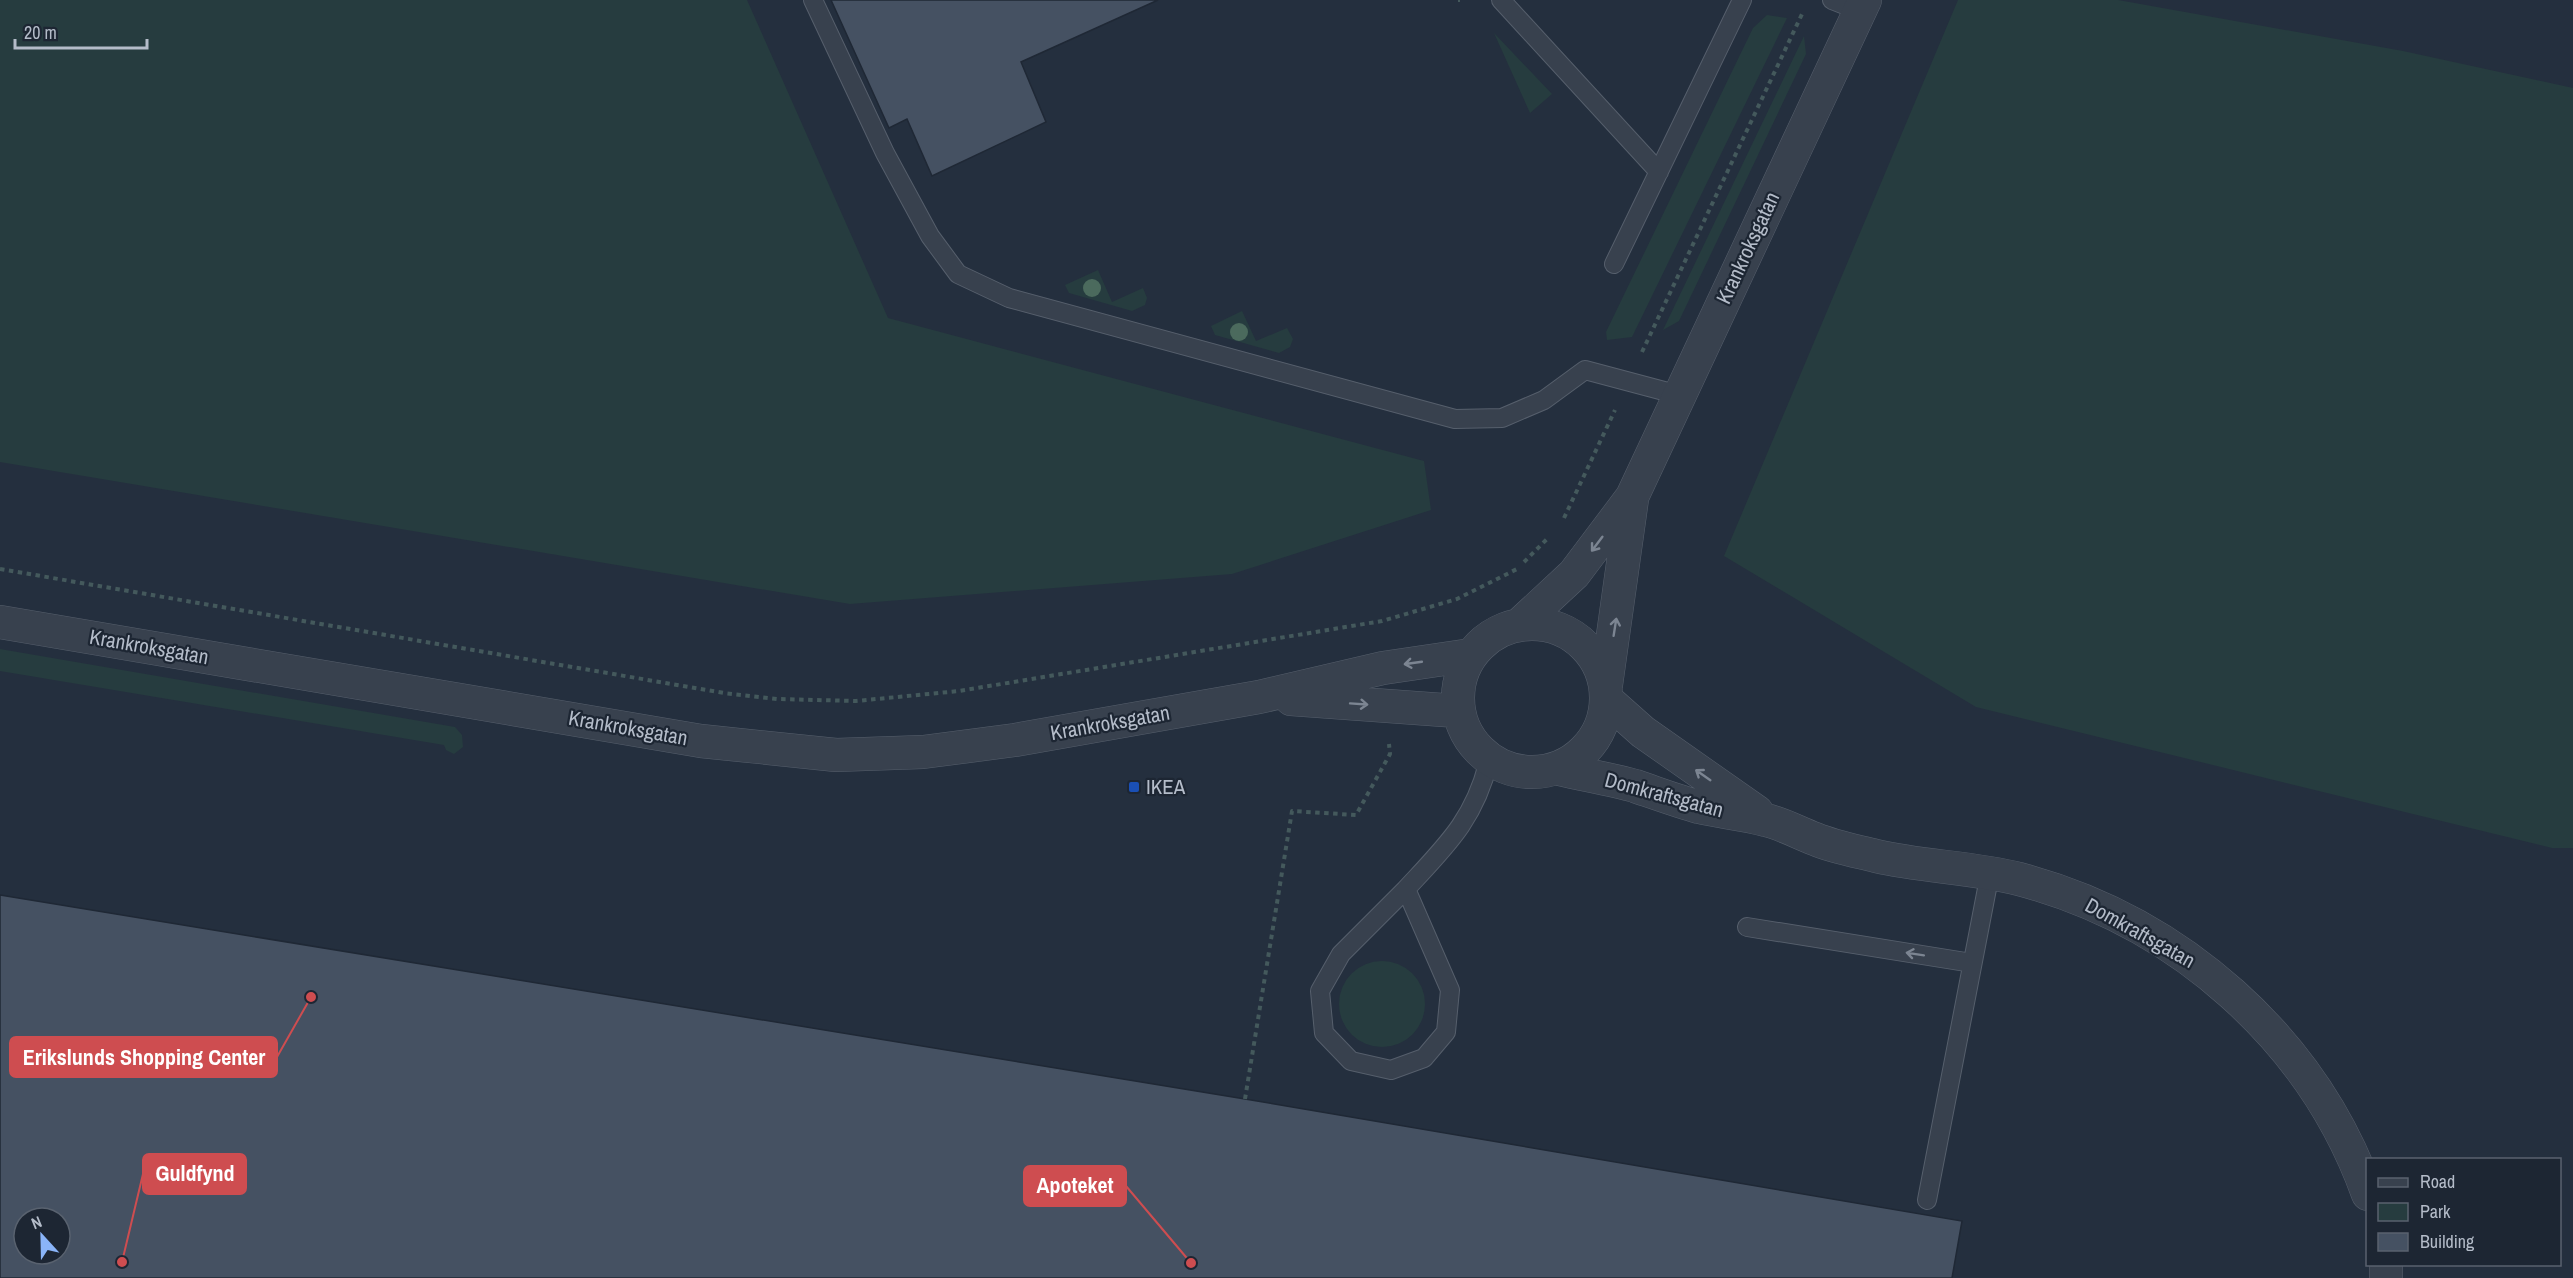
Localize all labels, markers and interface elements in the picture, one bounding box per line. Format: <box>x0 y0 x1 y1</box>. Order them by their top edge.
scale bar <box>15 12 147 50</box>
text: 20 m <box>24 20 57 45</box>
street label: Krankroksgatan <box>1709 187 1786 309</box>
one-way arrow <box>1590 535 1603 551</box>
one-way arrow <box>1609 618 1620 638</box>
street label: Krankroksgatan <box>87 622 211 671</box>
one-way arrow <box>1404 658 1423 669</box>
street label: Krankroksgatan <box>1048 698 1172 747</box>
one-way arrow <box>1349 699 1369 710</box>
street label: Krankroksgatan <box>566 703 690 752</box>
street label: Domkraftsgatan <box>1602 765 1727 824</box>
one-way arrow <box>1695 769 1712 781</box>
place label: IKEA <box>1146 772 1186 801</box>
marker: IKEA <box>1127 780 1141 794</box>
street label: Domkraftsgatan <box>2080 890 2200 975</box>
one-way arrow <box>1905 948 1925 959</box>
callout: Erikslunds Shopping Center <box>10 1037 277 1077</box>
text: Erikslunds Shopping Center <box>23 1042 265 1072</box>
callout: Guldfynd <box>143 1154 246 1194</box>
text: Guldfynd <box>155 1158 235 1188</box>
legend <box>2366 1158 2561 1266</box>
callout: Apoteket <box>1024 1166 1126 1206</box>
text: Road <box>2420 1169 2455 1194</box>
text: Apoteket <box>1036 1170 1114 1200</box>
text: Park <box>2420 1199 2451 1224</box>
north arrow <box>12 1206 72 1266</box>
text: N <box>28 1210 45 1234</box>
text: Building <box>2420 1229 2475 1254</box>

